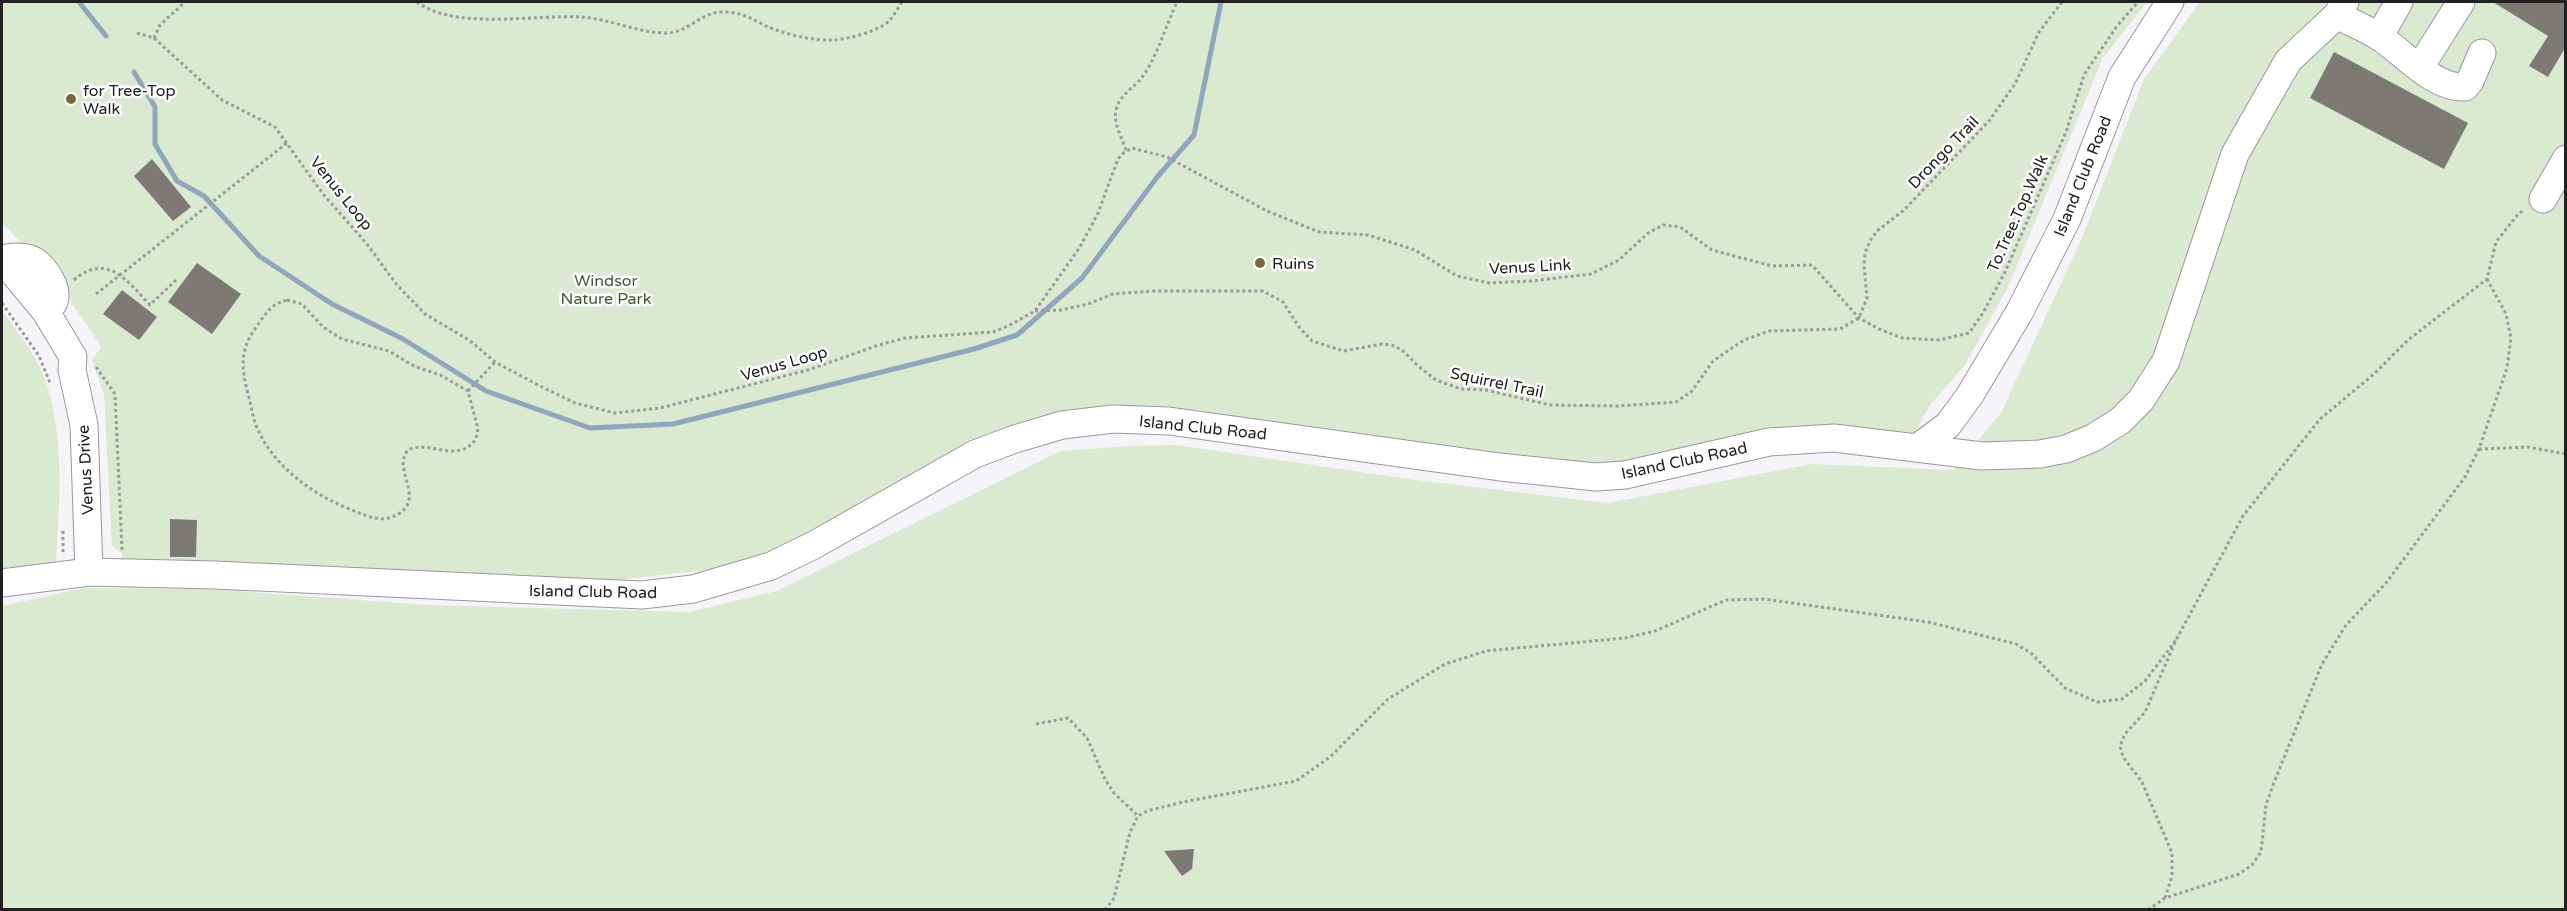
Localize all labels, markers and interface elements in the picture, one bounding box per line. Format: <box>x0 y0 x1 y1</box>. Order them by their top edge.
place label: for Tree-Top Walk <box>83 81 176 119</box>
marker: for Tree-Top Walk <box>64 92 78 106</box>
street label: Drongo Trail <box>1904 112 1983 193</box>
street label: Island Club Road <box>2050 113 2116 240</box>
street label: To.Tree.Top.Walk <box>1983 151 2053 275</box>
street label: Venus Loop <box>305 153 377 235</box>
place label: Ruins <box>1272 254 1315 274</box>
street label: Venus Link <box>1488 255 1572 279</box>
marker: Ruins <box>1253 256 1267 270</box>
park label: Windsor Nature Park <box>561 271 652 309</box>
street label: Venus Loop <box>739 342 830 386</box>
street label: Squirrel Trail <box>1448 363 1545 403</box>
street label: Island Club Road <box>1138 411 1268 445</box>
street label: Venus Drive <box>74 425 98 515</box>
street label: Island Club Road <box>1619 438 1749 484</box>
street label: Island Club Road <box>529 581 657 603</box>

